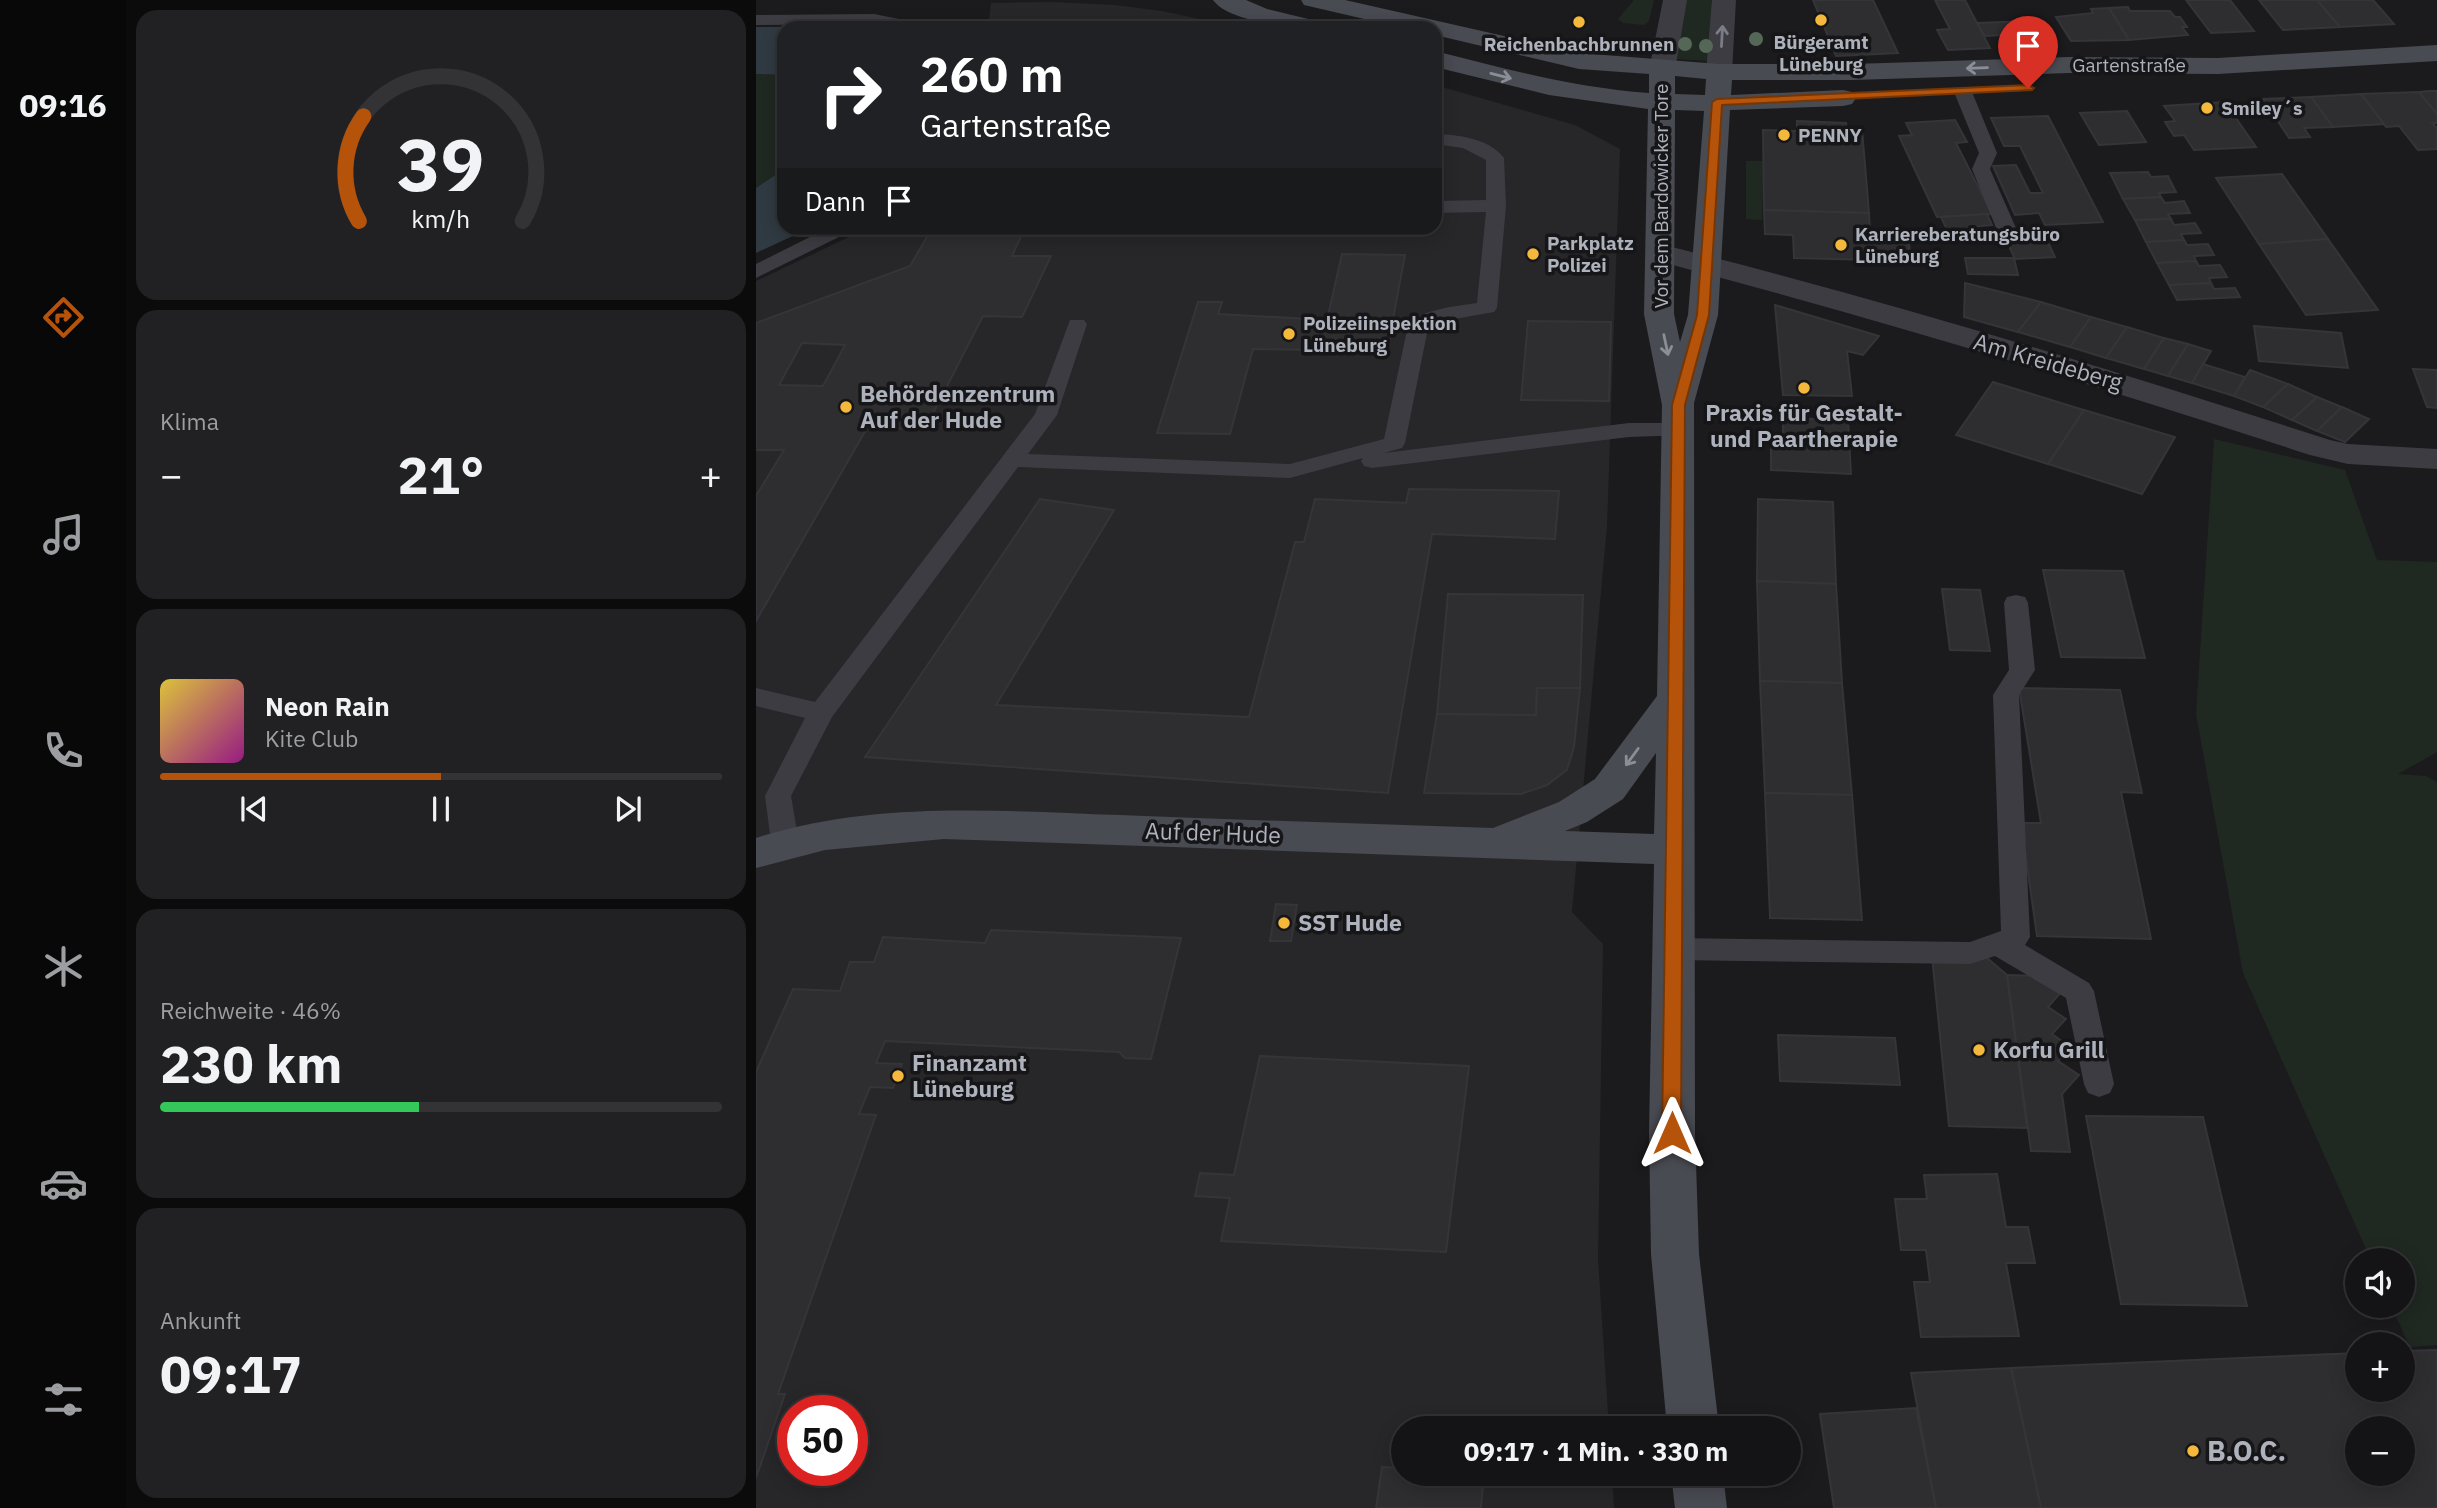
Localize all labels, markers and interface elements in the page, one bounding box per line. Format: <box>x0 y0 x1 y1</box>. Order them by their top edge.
marker: Bürgeramt Lüneburg <box>1813 12 1829 28</box>
marker: Reichenbachbrunnen <box>1571 14 1587 30</box>
pin <box>1998 16 2058 88</box>
one-way arrow <box>1715 25 1728 48</box>
icon: arrive <box>2009 27 2047 65</box>
place label: Bürgeramt Lüneburg <box>1774 30 1868 76</box>
place label: Reichenbachbrunnen <box>1484 32 1674 56</box>
text: 260 m <box>920 42 1064 105</box>
icon: right <box>805 49 896 140</box>
street label: Gartenstraße <box>2072 53 2186 77</box>
one-way arrow <box>1965 61 1988 75</box>
one-way arrow <box>1489 70 1512 83</box>
text: 09:16 <box>19 84 107 126</box>
street label: Vor dem Bardowicker Tore <box>1649 84 1673 308</box>
place label: Smiley´s <box>2221 96 2303 120</box>
marker: Smiley´s <box>2199 100 2215 116</box>
text: Gartenstraße <box>920 104 1111 146</box>
text: 39 <box>397 116 485 211</box>
place label: PENNY <box>1798 123 1863 147</box>
marker: PENNY <box>1776 127 1792 143</box>
icon: arrive <box>880 182 918 220</box>
text: Dann <box>805 184 866 218</box>
text: km/h <box>412 202 470 235</box>
place label: Karriereberatungsbüro Lüneburg <box>1855 222 2060 268</box>
place label: Parkplatz Polizei <box>1547 231 1634 277</box>
marker: Karriereberatungsbüro Lüneburg <box>1833 237 1849 253</box>
marker: Parkplatz Polizei <box>1525 246 1541 262</box>
icon: directions <box>39 293 88 342</box>
place label: Polizeiinspektion Lüneburg <box>1303 311 1457 357</box>
street label: Am Kreideberg <box>1970 325 2126 397</box>
marker: Polizeiinspektion Lüneburg <box>1281 326 1297 342</box>
one-way arrow <box>1659 333 1673 356</box>
place label: Behördenzentrum Auf der Hude <box>860 378 1055 434</box>
marker: Praxis für Gestalt- und Paartherapie <box>1796 380 1812 396</box>
place label: Praxis für Gestalt- und Paartherapie <box>1705 397 1903 453</box>
marker: Behördenzentrum Auf der Hude <box>838 399 854 415</box>
text: Klima <box>160 406 219 436</box>
text: 21° <box>398 441 484 508</box>
text: − <box>160 450 183 499</box>
text: + <box>699 450 722 499</box>
icon: music <box>39 510 88 559</box>
text: Neon Rain <box>265 689 390 723</box>
text: Kite Club <box>265 723 358 753</box>
icon: phone <box>39 726 88 775</box>
one-way arrow <box>1625 747 1639 766</box>
icon: previous <box>235 790 273 828</box>
icon: pause <box>422 790 460 828</box>
icon: next <box>609 790 647 828</box>
street label: Auf der Hude <box>1145 815 1281 849</box>
place label: SST Hude <box>1298 907 1402 937</box>
marker: SST Hude <box>1276 915 1292 931</box>
icon: climate <box>39 942 88 991</box>
text: Reichweite · 46% <box>160 995 341 1025</box>
text: 230 km <box>160 1030 342 1097</box>
place label: Korfu Grill <box>1993 1034 2105 1064</box>
marker: Korfu Grill <box>1971 1042 1987 1058</box>
place label: Finanzamt Lüneburg <box>912 1047 1027 1103</box>
marker: Finanzamt Lüneburg <box>890 1068 906 1084</box>
position arrow <box>1635 1096 1709 1170</box>
icon: car <box>39 1159 88 1208</box>
map controls <box>2345 1248 2415 1486</box>
button: sound <box>2345 1248 2415 1318</box>
text: Ankunft <box>160 1305 241 1335</box>
button: + <box>2345 1332 2415 1402</box>
text: 09:17 <box>160 1340 302 1407</box>
icon: filters <box>39 1375 88 1424</box>
speed limit sign: 50 <box>777 1395 868 1486</box>
button: − <box>2345 1416 2415 1486</box>
place label: B.O.C. <box>2207 1432 2286 1469</box>
text: 09:17 · 1 Min. · 330 m <box>1464 1434 1728 1468</box>
marker: B.O.C. <box>2185 1443 2201 1459</box>

